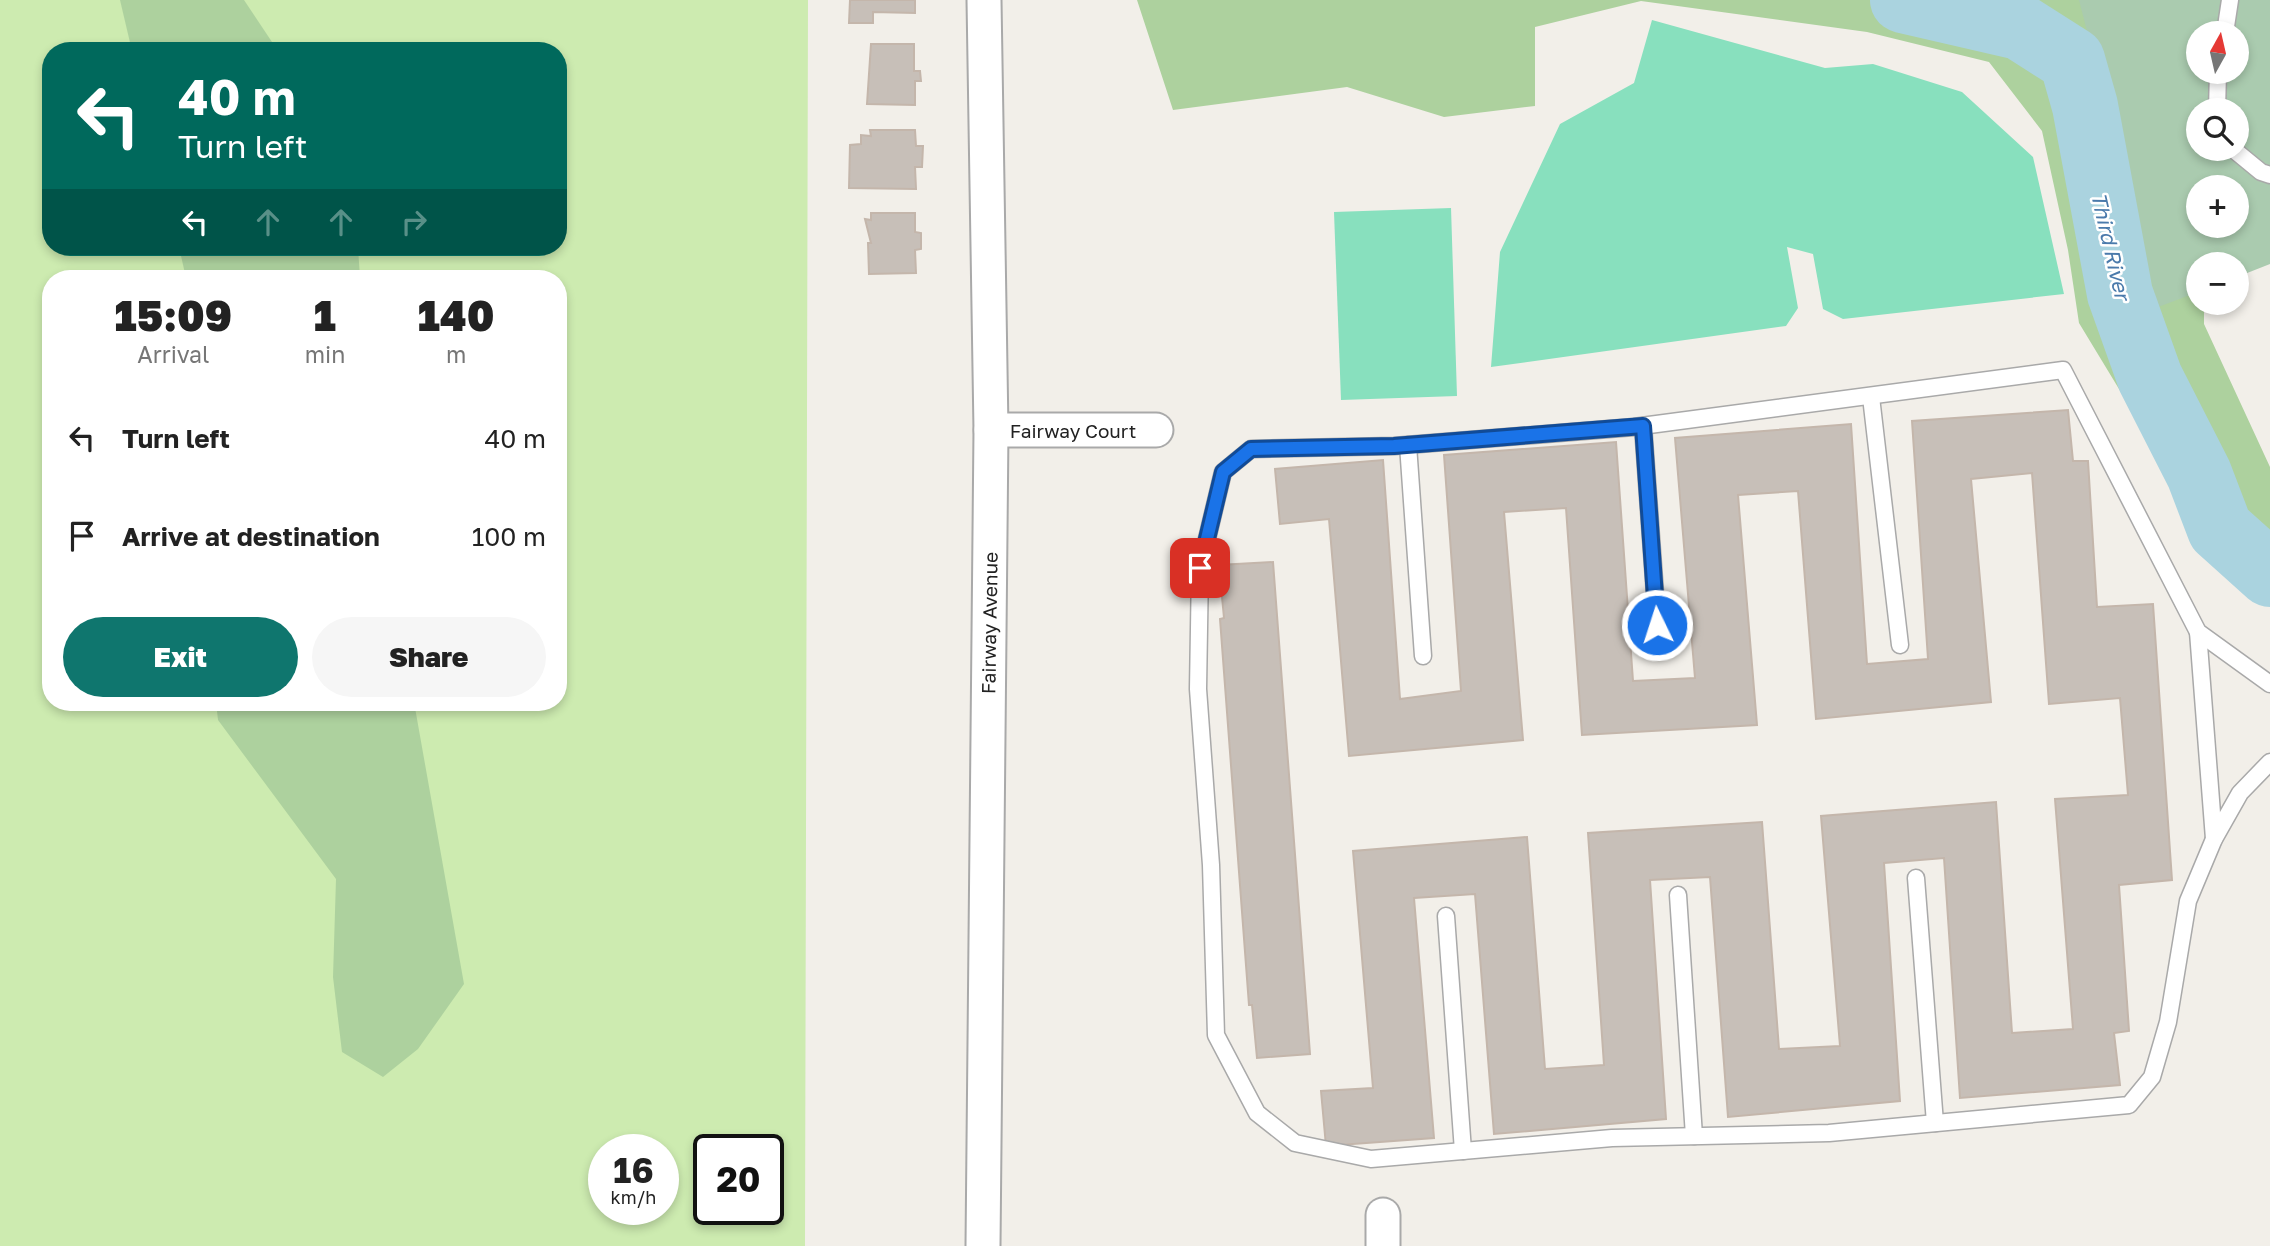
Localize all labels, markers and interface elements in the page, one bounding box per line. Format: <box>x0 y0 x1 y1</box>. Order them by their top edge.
north arrow <box>2186 21 2249 84</box>
map controls <box>2186 21 2249 315</box>
text: 40 m <box>178 67 296 126</box>
icon: left <box>63 70 154 161</box>
button: search <box>2186 98 2249 161</box>
text: Turn left <box>178 127 307 165</box>
button: + <box>2186 175 2249 238</box>
water label: Third River <box>2086 190 2137 305</box>
icon: left <box>176 203 214 241</box>
icon: ahead <box>249 203 287 241</box>
icon: ahead <box>322 203 360 241</box>
icon: right <box>395 203 433 241</box>
button: − <box>2186 252 2249 315</box>
text: 15:09 <box>115 290 232 340</box>
text: 1 <box>314 290 336 340</box>
text: 140 <box>418 290 494 340</box>
text: Arrival <box>137 340 209 368</box>
text: min <box>305 340 345 368</box>
text: m <box>446 340 466 368</box>
icon: left <box>63 419 101 457</box>
street label: Fairway Court <box>1010 419 1136 442</box>
text: Turn left <box>122 423 230 454</box>
text: 40 m <box>485 423 546 454</box>
icon: arrive <box>63 517 101 555</box>
text: Arrive at destination <box>122 521 380 552</box>
text: 100 m <box>472 521 546 552</box>
pin <box>1170 538 1230 598</box>
icon: arrive <box>1181 549 1219 587</box>
street label: Fairway Avenue <box>976 552 1002 694</box>
position arrow <box>1620 588 1694 662</box>
button: Exit <box>63 617 298 697</box>
button: Share <box>312 617 546 697</box>
speed limit sign: 20 <box>693 1134 784 1225</box>
text: 16 <box>613 1149 654 1191</box>
text: km/h <box>611 1186 656 1208</box>

